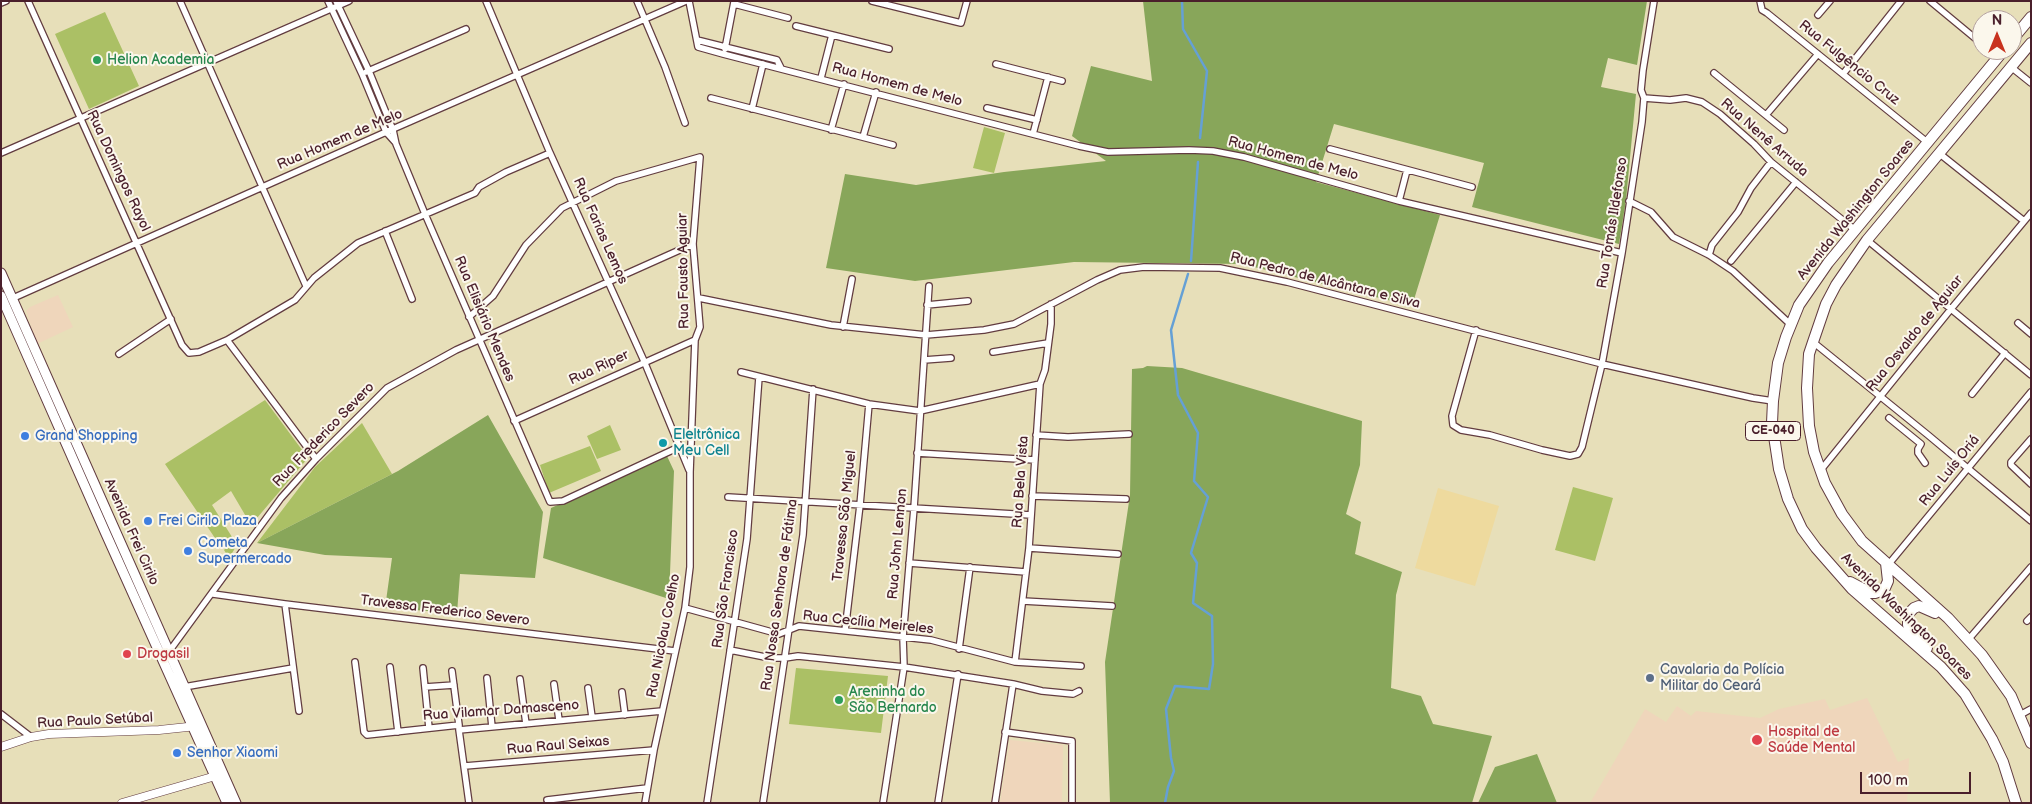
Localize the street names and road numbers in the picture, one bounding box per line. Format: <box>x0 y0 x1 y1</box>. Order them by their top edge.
street label: Rua Fulgêncio Cruz <box>1795 17 1903 109</box>
street label: Rua Homem de Melo <box>830 60 964 110</box>
street label: Rua Nenê Arruda <box>1717 95 1811 181</box>
street label: Rua Homem de Melo <box>275 106 405 174</box>
street label: Rua Domingos Rayol <box>83 108 153 234</box>
street label: Rua Homem de Melo <box>1226 134 1360 184</box>
street label: Avenida Washington Soares <box>1794 136 1918 284</box>
street label: Rua Tomás Ildefonso <box>1594 156 1632 290</box>
street label: Rua Farias Lemos <box>569 175 631 287</box>
street label: Rua Fausto Aguiar <box>675 213 693 329</box>
street label: Rua Pedro de Alcântara e Silva <box>1228 249 1422 313</box>
street label: Rua Elisiário Mendes <box>450 254 518 384</box>
street label: Rua Osvaldo de Aguiar <box>1863 272 1967 396</box>
street label: Rua Riper <box>566 347 632 389</box>
street label: Rua Frederico Severo <box>270 379 378 491</box>
road number: CE-040 <box>1746 422 1800 441</box>
street label: Rua Luís Oriá <box>1916 432 1984 510</box>
street label: Rua Bela Vista <box>1009 435 1033 529</box>
street label: Travessa São Miguel <box>830 450 860 582</box>
street label: Avenida Frei Cirilo <box>100 476 162 588</box>
street label: Rua John Lennon <box>885 488 911 600</box>
street label: Rua Nossa Senhora de Fátima <box>758 498 802 692</box>
street label: Rua São Francisco <box>709 529 743 649</box>
street label: Avenida Washington Soares <box>1837 550 1975 684</box>
street label: Rua Nicolau Coelho <box>644 572 684 700</box>
street label: Travessa Frederico Severo <box>359 592 531 630</box>
street label: Rua Cecília Meireles <box>802 608 934 638</box>
street label: Rua Vilamar Damasceno <box>422 697 580 725</box>
street label: Rua Paulo Setúbal <box>37 710 153 732</box>
street label: Rua Raul Seixas <box>506 733 610 759</box>

